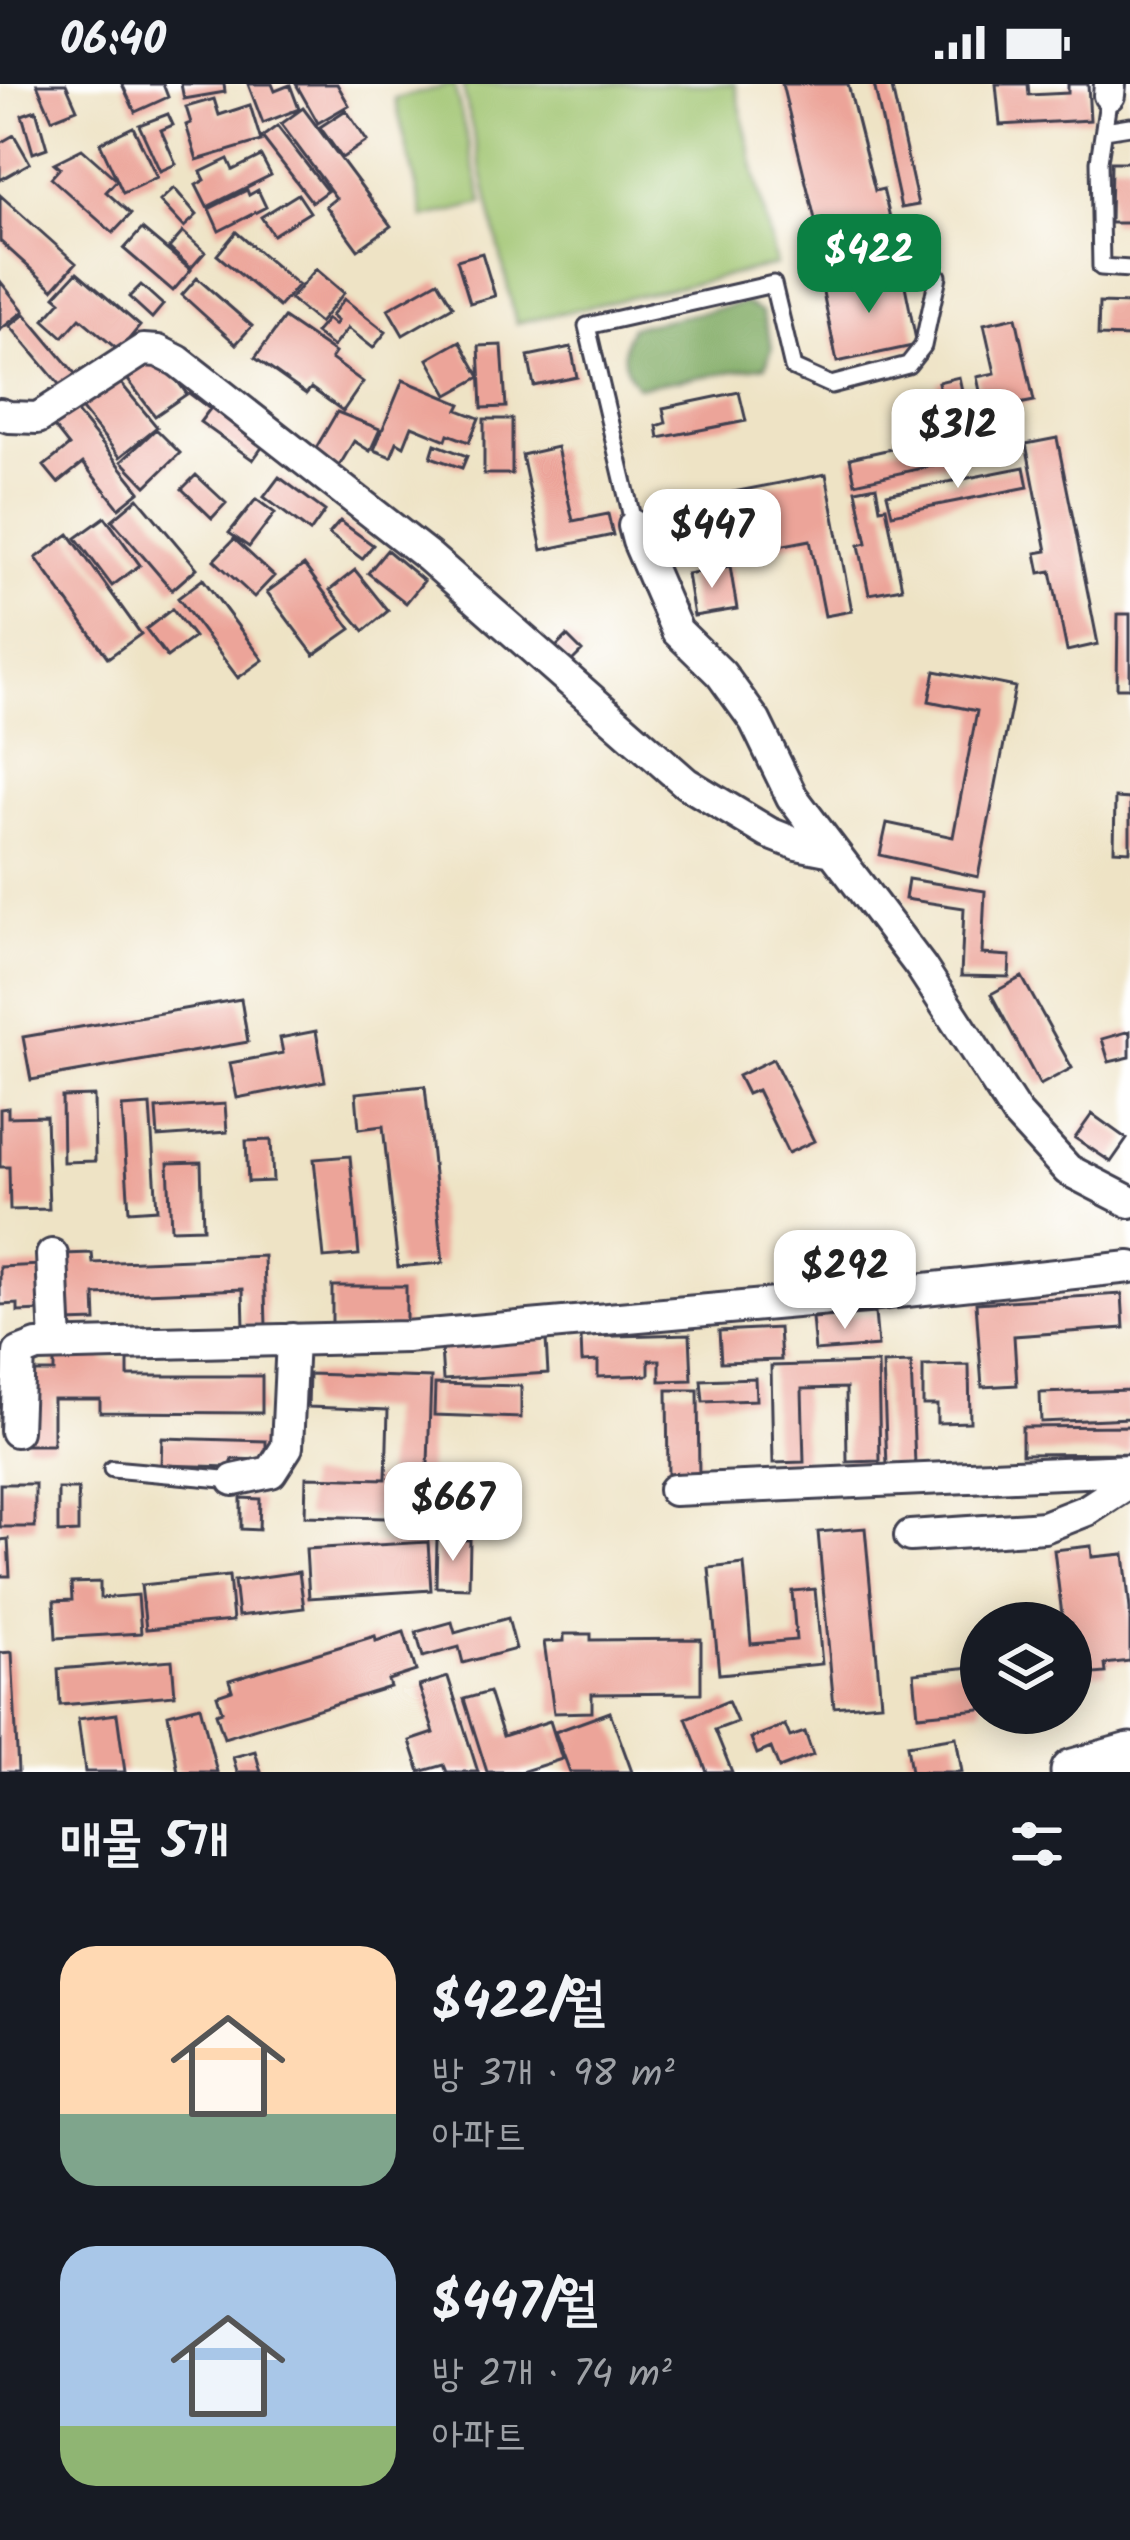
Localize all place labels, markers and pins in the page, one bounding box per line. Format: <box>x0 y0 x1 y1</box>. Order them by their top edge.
pin: $422 <box>798 214 940 316</box>
pin: $312 <box>887 389 1029 491</box>
pin: $447 <box>641 489 783 591</box>
pin: $292 <box>774 1230 916 1332</box>
pin: $667 <box>382 1462 524 1564</box>

